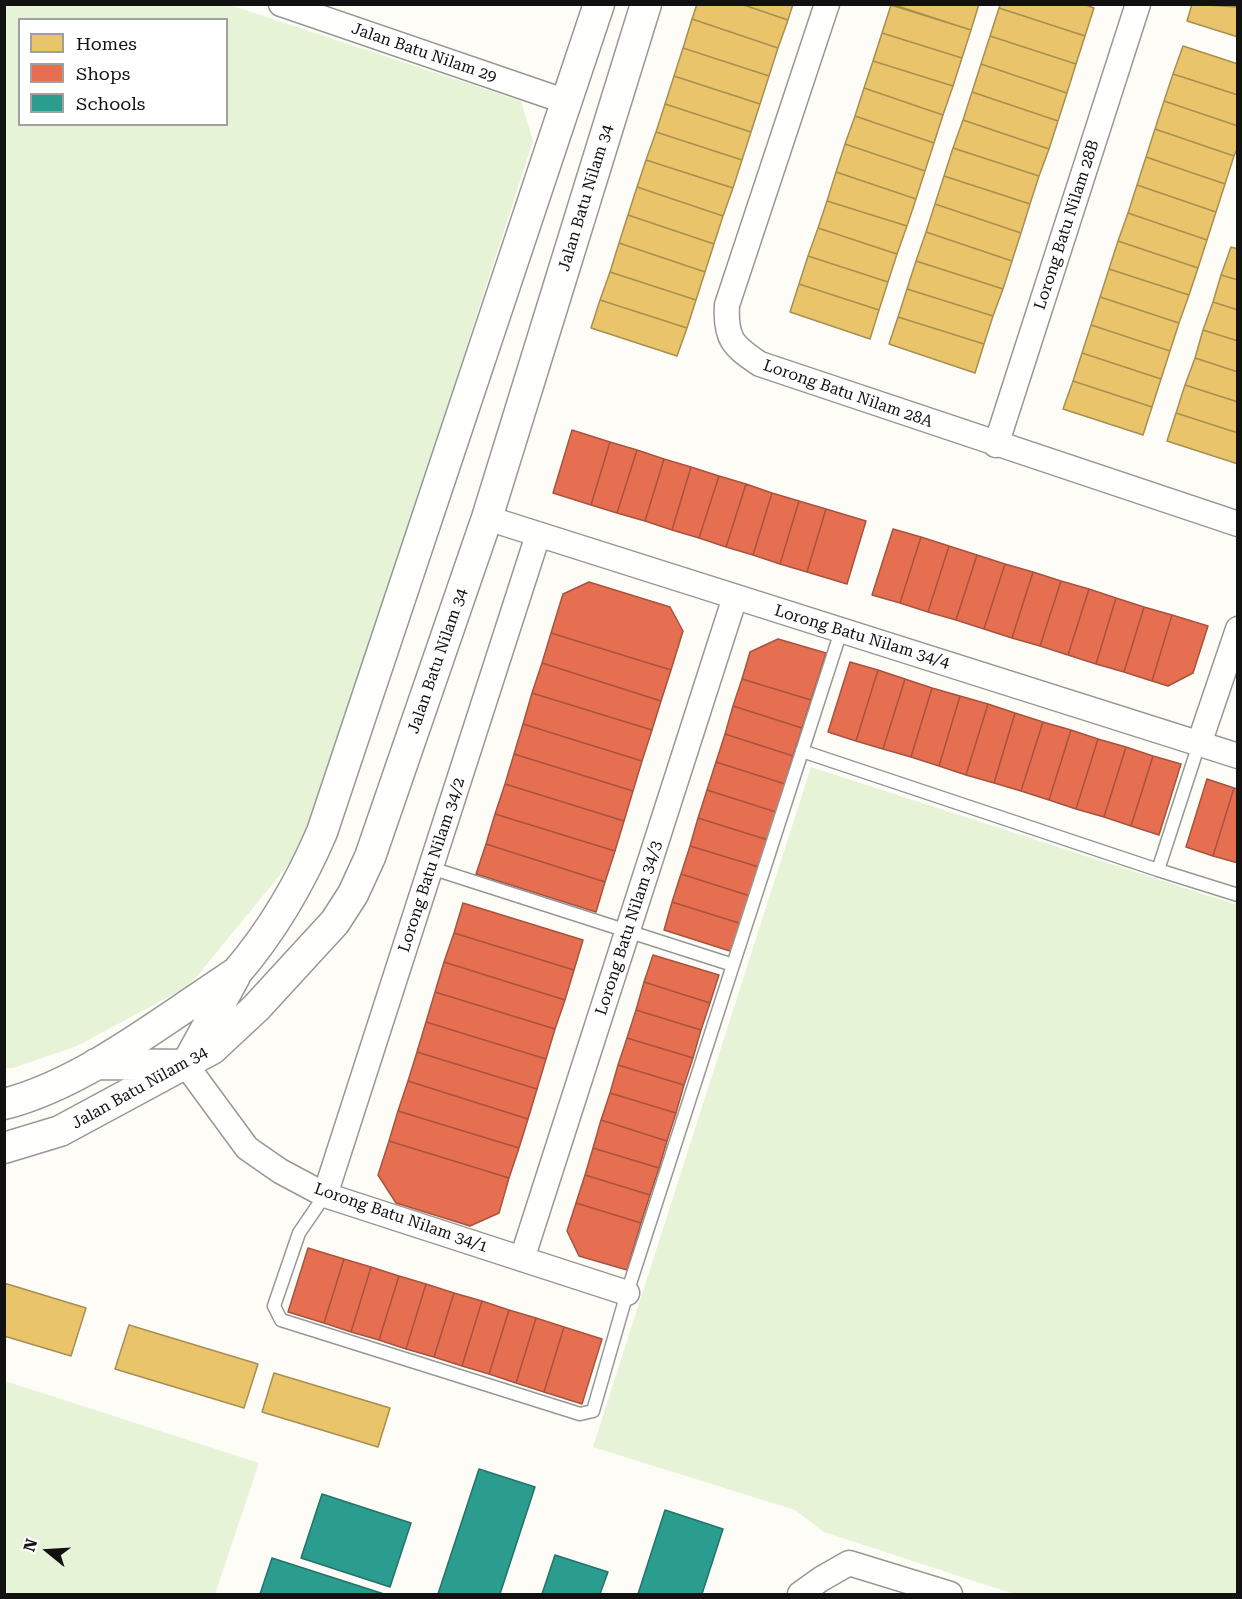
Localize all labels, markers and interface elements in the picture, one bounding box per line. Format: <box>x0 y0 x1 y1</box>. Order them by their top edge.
legend <box>18 18 228 126</box>
street label: Jalan Batu Nilam 29 <box>349 19 499 87</box>
text: Homes <box>76 33 137 54</box>
text: Shops <box>76 63 130 84</box>
text: Schools <box>76 93 145 114</box>
street label: Jalan Batu Nilam 34 <box>555 122 617 274</box>
street label: Lorong Batu Nilam 28B <box>1030 138 1104 312</box>
street label: Lorong Batu Nilam 28A <box>761 356 935 432</box>
street label: Jalan Batu Nilam 34 <box>404 586 472 736</box>
street label: Lorong Batu Nilam 34/4 <box>772 601 952 673</box>
street label: Lorong Batu Nilam 34/2 <box>395 775 469 955</box>
street label: Lorong Batu Nilam 34/3 <box>592 838 666 1018</box>
street label: Jalan Batu Nilam 34 <box>69 1043 211 1133</box>
street label: Lorong Batu Nilam 34/1 <box>312 1179 490 1257</box>
north arrow <box>18 1521 78 1581</box>
text: N <box>19 1536 41 1554</box>

